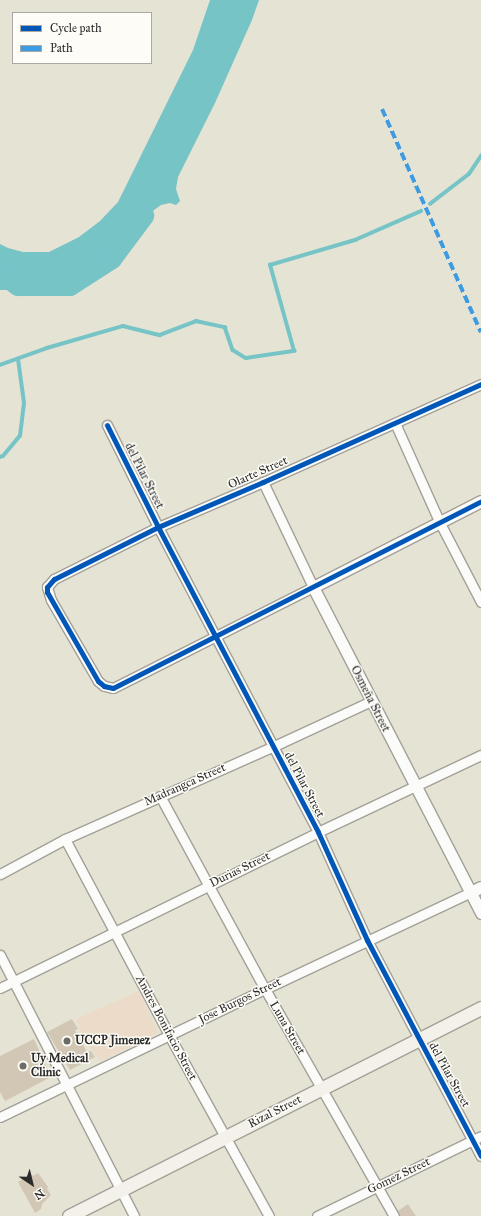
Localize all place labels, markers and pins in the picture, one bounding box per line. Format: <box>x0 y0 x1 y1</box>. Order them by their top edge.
place label: UCCP Jimenez <box>75 1034 150 1048</box>
marker: UCCP Jimenez <box>62 1036 72 1046</box>
place label: Uy Medical Clinic <box>31 1052 88 1080</box>
marker: Uy Medical Clinic <box>18 1061 28 1071</box>

